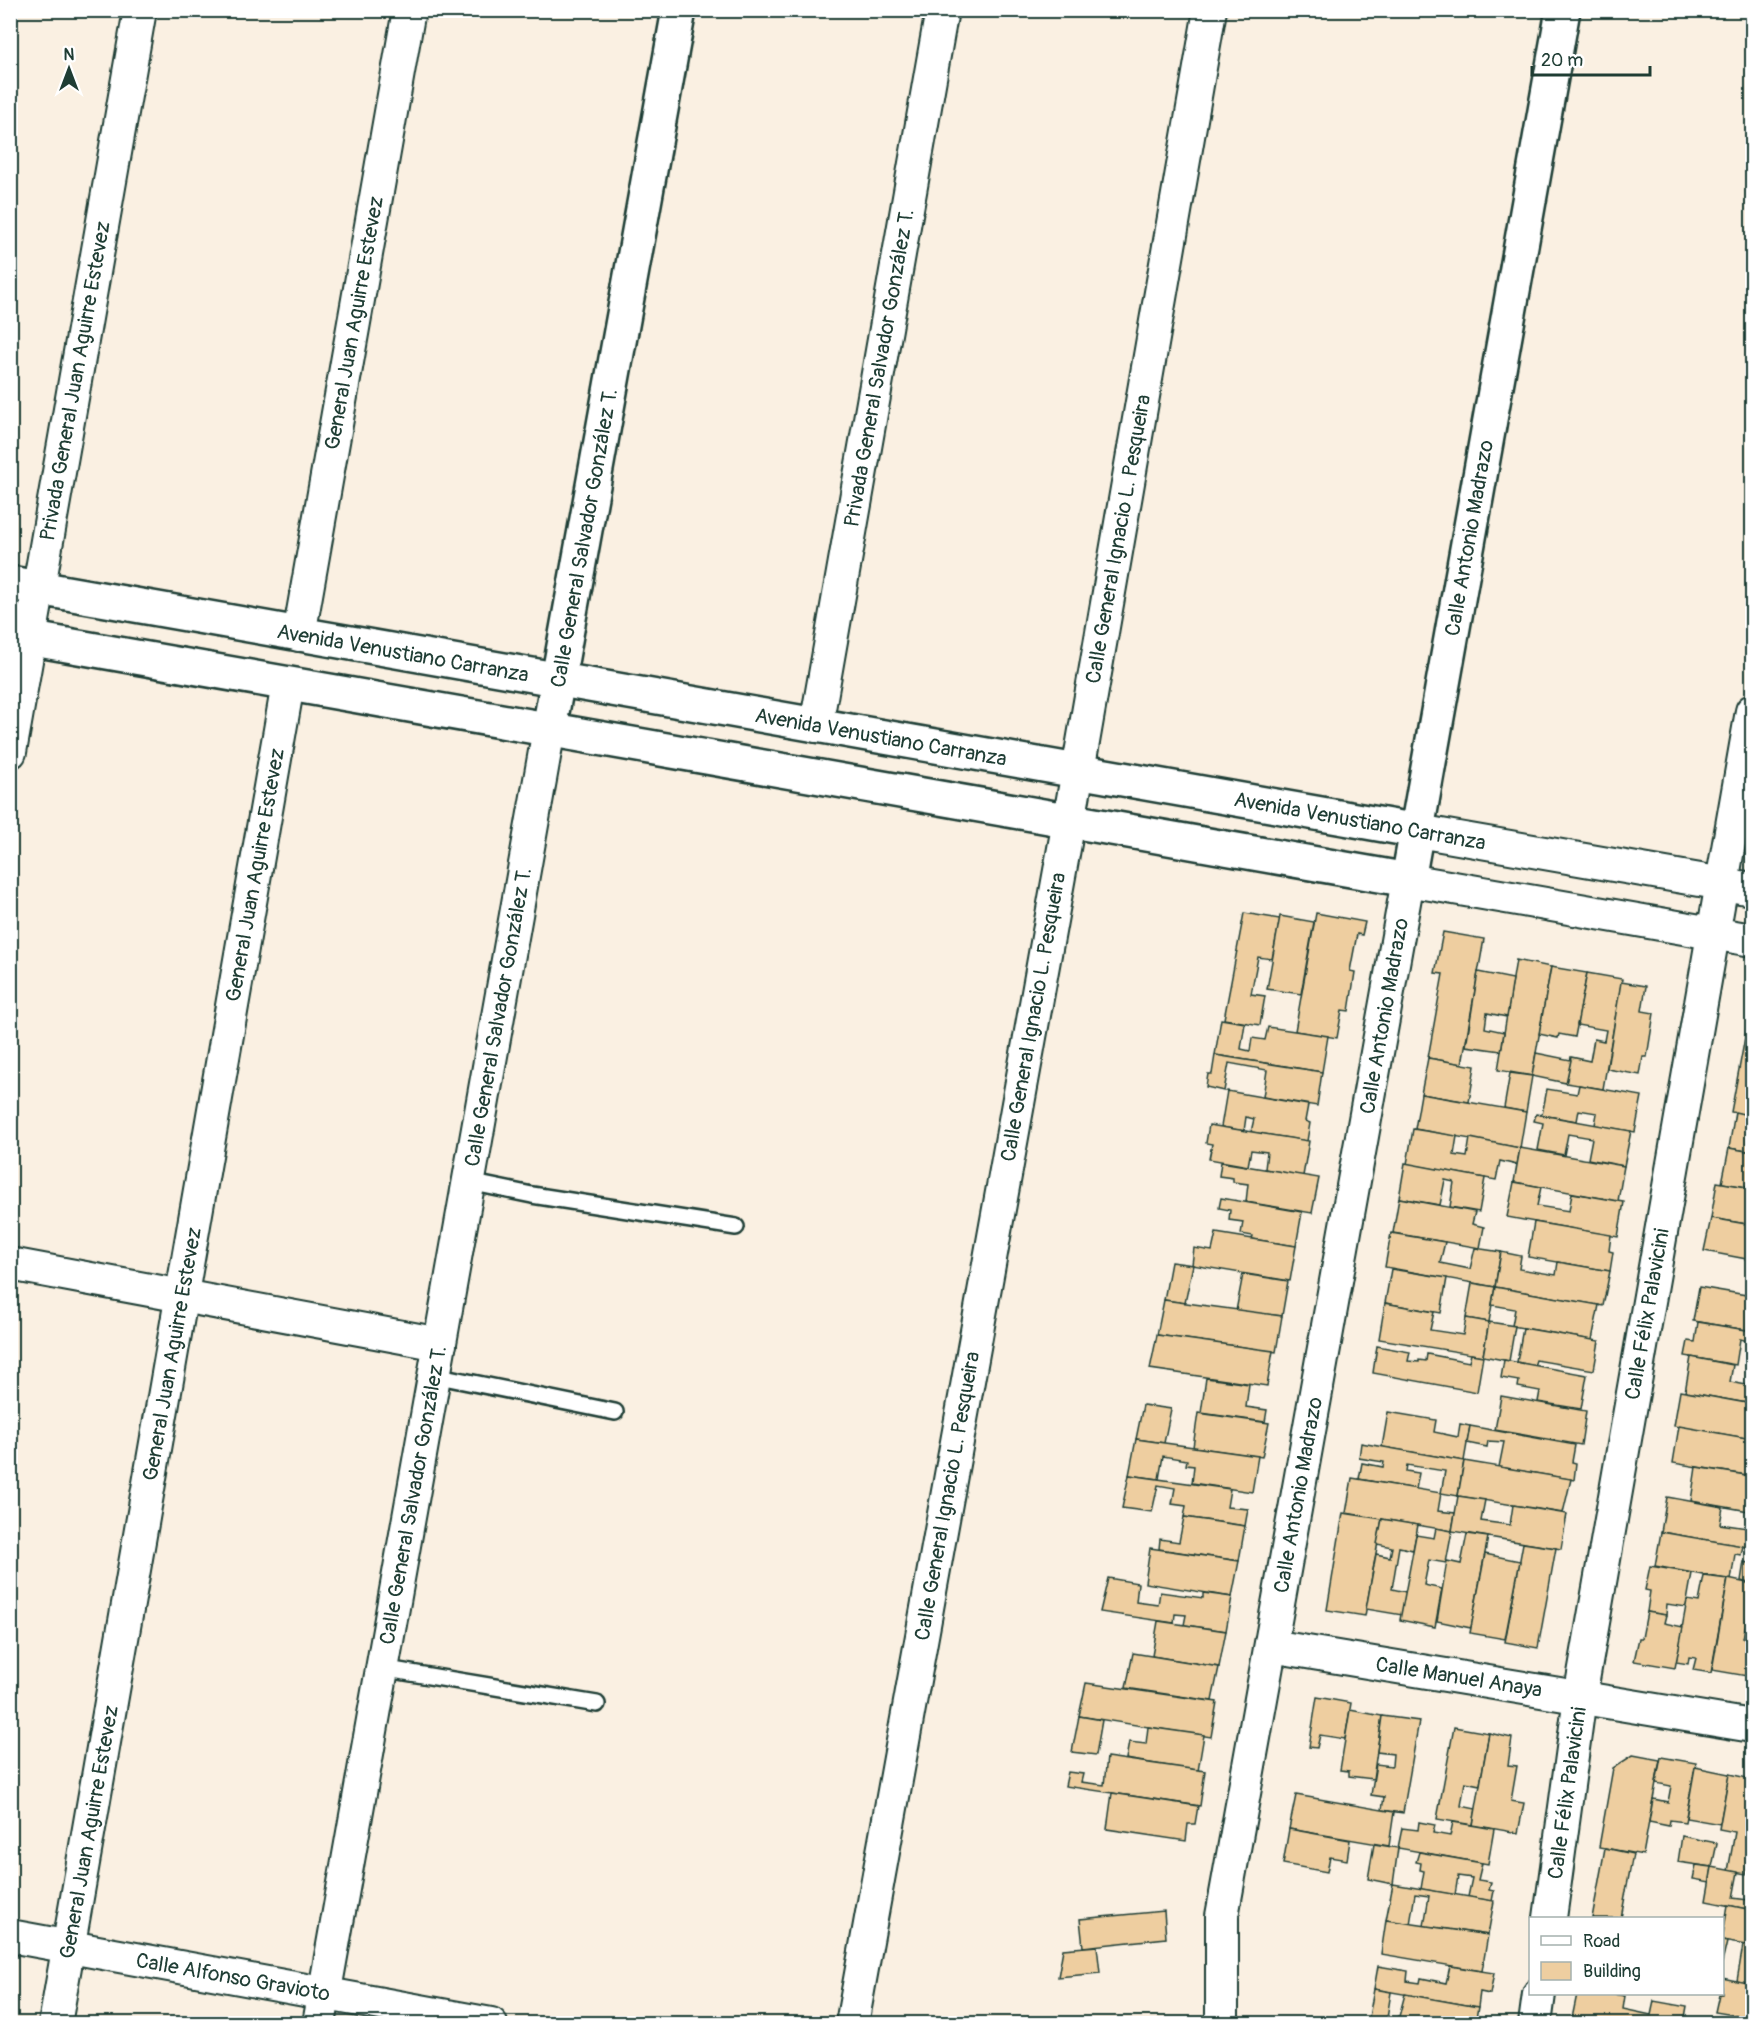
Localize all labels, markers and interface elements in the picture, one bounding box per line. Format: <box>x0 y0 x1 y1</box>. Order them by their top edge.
north arrow <box>39 39 99 99</box>
scale bar <box>1532 39 1650 77</box>
text: N <box>64 45 75 65</box>
text: 20 m <box>1541 49 1583 72</box>
street label: General Juan Aguirre Estevez <box>319 194 390 452</box>
street label: Privada General Salvador González T. <box>838 207 921 529</box>
street label: Privada General Juan Aguirre Estevez <box>34 219 117 543</box>
street label: Calle General Salvador González T. <box>545 386 624 690</box>
street label: Calle General Ignacio L. Pesqueira <box>1080 392 1157 686</box>
street label: Calle Antonio Madrazo <box>1439 438 1500 638</box>
street label: Avenida Venustiano Carranza <box>275 618 531 689</box>
street label: Avenida Venustiano Carranza <box>753 702 1009 773</box>
street label: General Juan Aguirre Estevez <box>220 746 291 1004</box>
street label: Avenida Venustiano Carranza <box>1232 786 1488 857</box>
street label: Calle General Salvador González T. <box>459 865 538 1169</box>
street label: Calle General Ignacio L. Pesqueira <box>995 870 1072 1164</box>
street label: Calle Antonio Madrazo <box>1354 916 1415 1116</box>
street label: General Juan Aguirre Estevez <box>137 1225 208 1483</box>
street label: Calle Félix Palavicini <box>1619 1226 1676 1402</box>
street label: Calle General Salvador González T. <box>374 1343 453 1647</box>
street label: Calle General Ignacio L. Pesqueira <box>909 1349 986 1643</box>
street label: Calle Antonio Madrazo <box>1268 1395 1329 1595</box>
street label: Calle Manuel Anaya <box>1374 1651 1544 1704</box>
street label: General Juan Aguirre Estevez <box>54 1703 125 1961</box>
street label: Calle Félix Palavicini <box>1542 1705 1593 1881</box>
legend <box>1529 1917 1724 1995</box>
text: Road <box>1583 1930 1620 1953</box>
street label: Calle Alfonso Gravioto <box>134 1947 332 2008</box>
text: Building <box>1583 1960 1641 1983</box>

